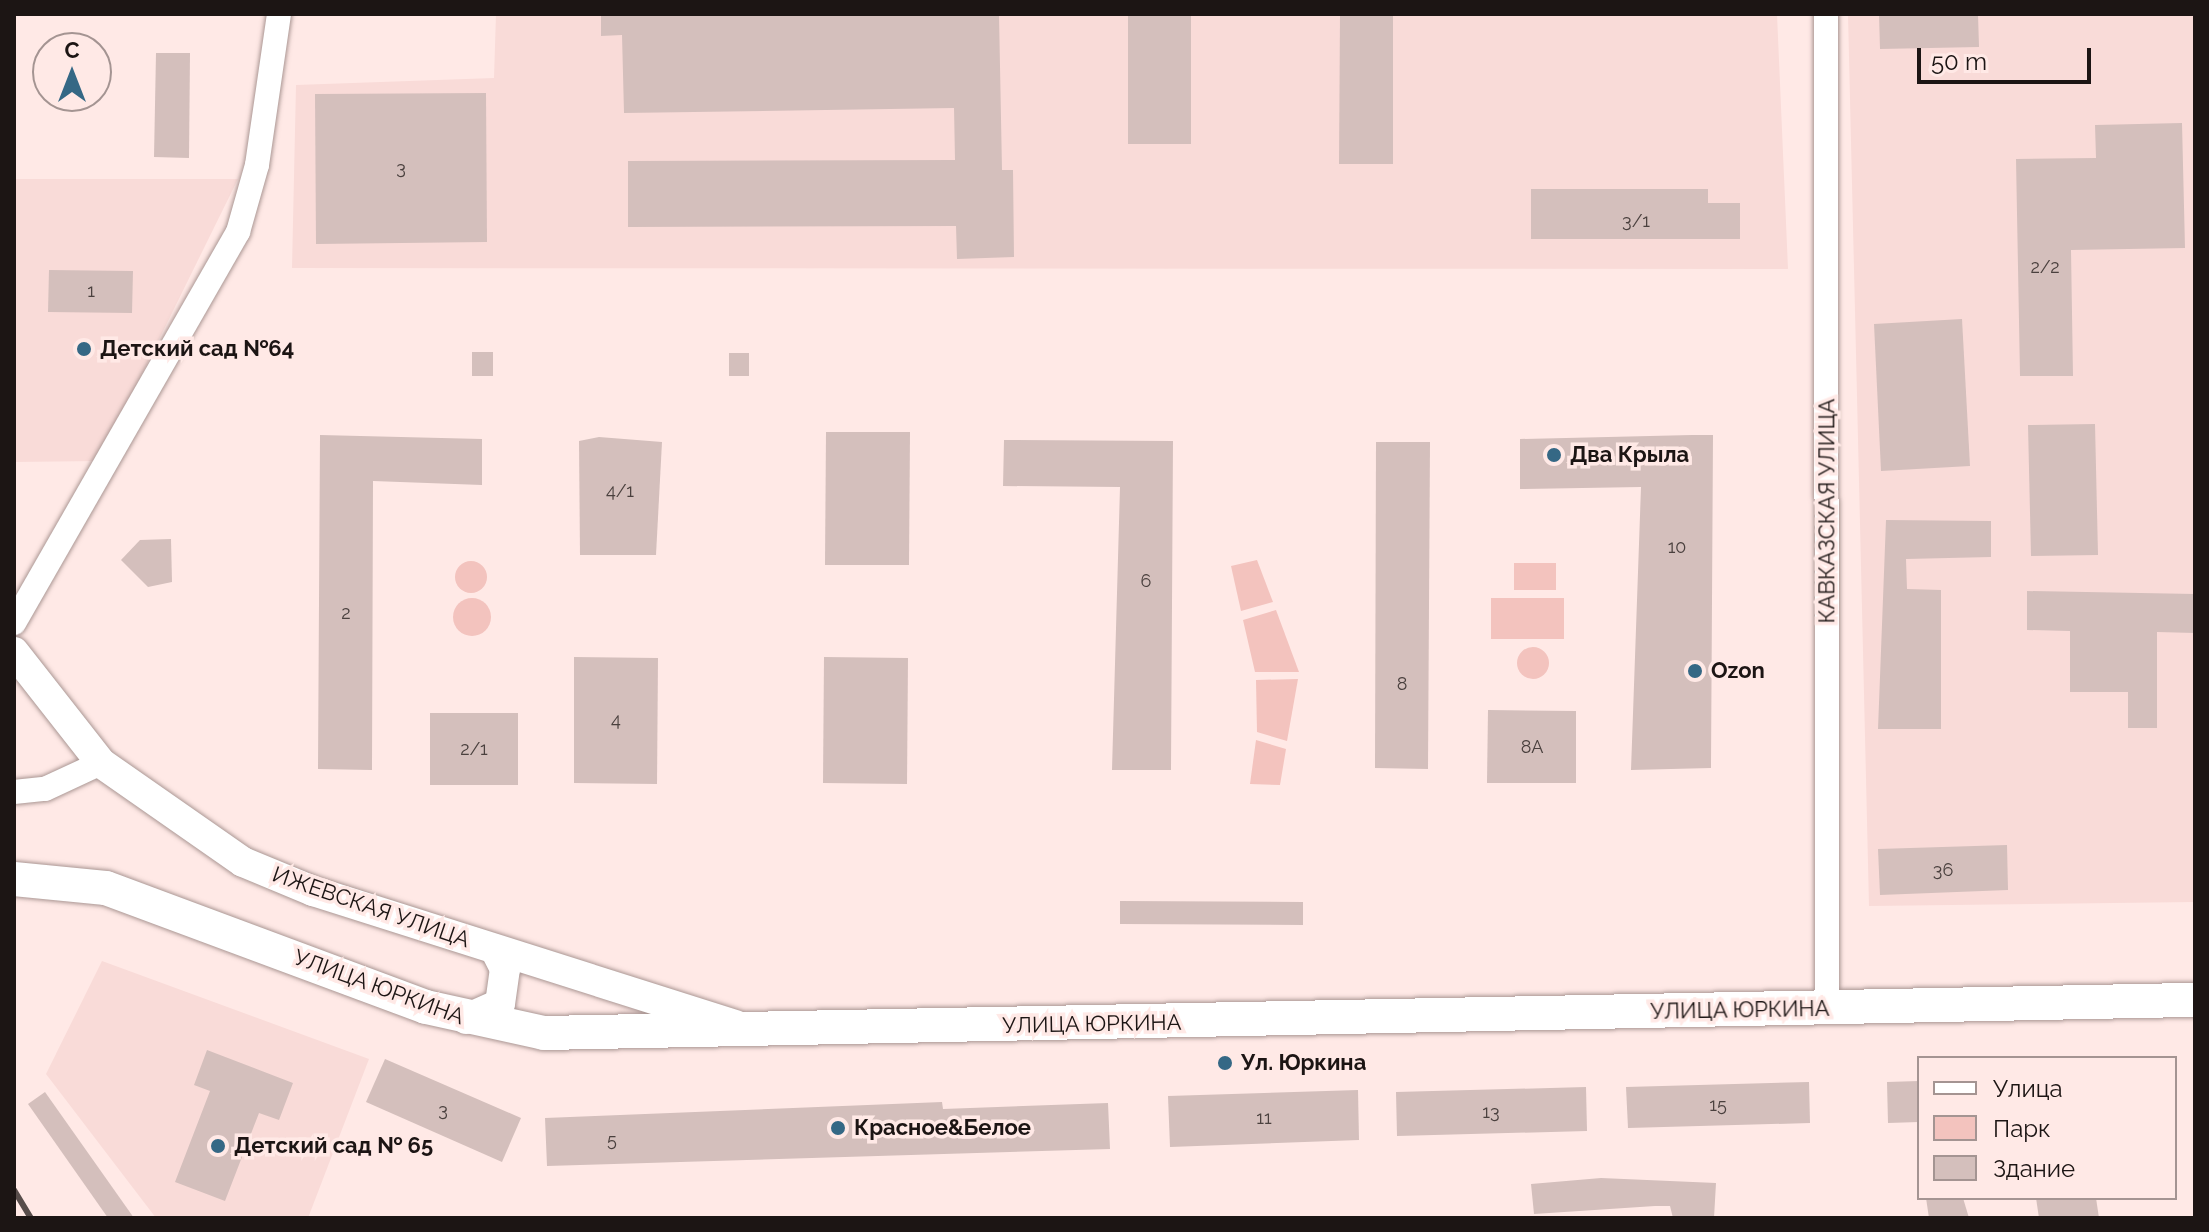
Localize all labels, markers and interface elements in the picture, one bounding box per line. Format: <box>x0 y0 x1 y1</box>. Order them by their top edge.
north arrow <box>32 32 112 112</box>
scale bar <box>1921 32 2095 82</box>
text: С <box>64 37 80 63</box>
text: 50 m <box>1931 47 1987 76</box>
house number: 3 <box>396 157 406 179</box>
house number: 3/1 <box>1622 210 1650 232</box>
house number: 2/2 <box>2030 256 2060 278</box>
house number: 1 <box>87 280 95 302</box>
place label: Детский сад №64 <box>100 336 294 362</box>
marker: Детский сад №64 <box>75 340 93 358</box>
street label: КАВКАЗСКАЯ УЛИЦА <box>1814 399 1840 623</box>
place label: Два Крыла <box>1570 442 1689 468</box>
marker: Два Крыла <box>1545 446 1563 464</box>
house number: 4/1 <box>606 480 634 502</box>
house number: 10 <box>1668 536 1686 558</box>
house number: 6 <box>1141 570 1151 592</box>
house number: 2 <box>341 602 351 624</box>
place label: Ozon <box>1711 658 1765 684</box>
marker: Ozon <box>1686 662 1704 680</box>
house number: 8 <box>1397 673 1407 695</box>
house number: 4 <box>611 709 621 731</box>
house number: 8А <box>1521 736 1543 758</box>
house number: 2/1 <box>460 738 488 760</box>
house number: 36 <box>1933 859 1953 881</box>
street label: ИЖЕВСКАЯ УЛИЦА <box>269 861 473 953</box>
street label: УЛИЦА ЮРКИНА <box>290 944 468 1030</box>
street label: УЛИЦА ЮРКИНА <box>1650 995 1830 1025</box>
street label: УЛИЦА ЮРКИНА <box>1002 1009 1182 1039</box>
place label: Ул. Юркина <box>1241 1050 1366 1076</box>
marker: Ул. Юркина <box>1216 1054 1234 1072</box>
legend <box>1917 1056 2177 1200</box>
text: Улица <box>1993 1074 2063 1103</box>
house number: 15 <box>1709 1094 1727 1116</box>
house number: 3 <box>438 1099 448 1121</box>
house number: 13 <box>1482 1101 1500 1123</box>
house number: 11 <box>1256 1107 1272 1129</box>
text: Парк <box>1993 1114 2051 1143</box>
place label: Красное&Белое <box>854 1115 1031 1141</box>
marker: Красное&Белое <box>829 1119 847 1137</box>
house number: 5 <box>607 1129 617 1151</box>
place label: Детский сад № 65 <box>234 1133 433 1159</box>
marker: Детский сад № 65 <box>209 1137 227 1155</box>
text: Здание <box>1993 1154 2075 1183</box>

